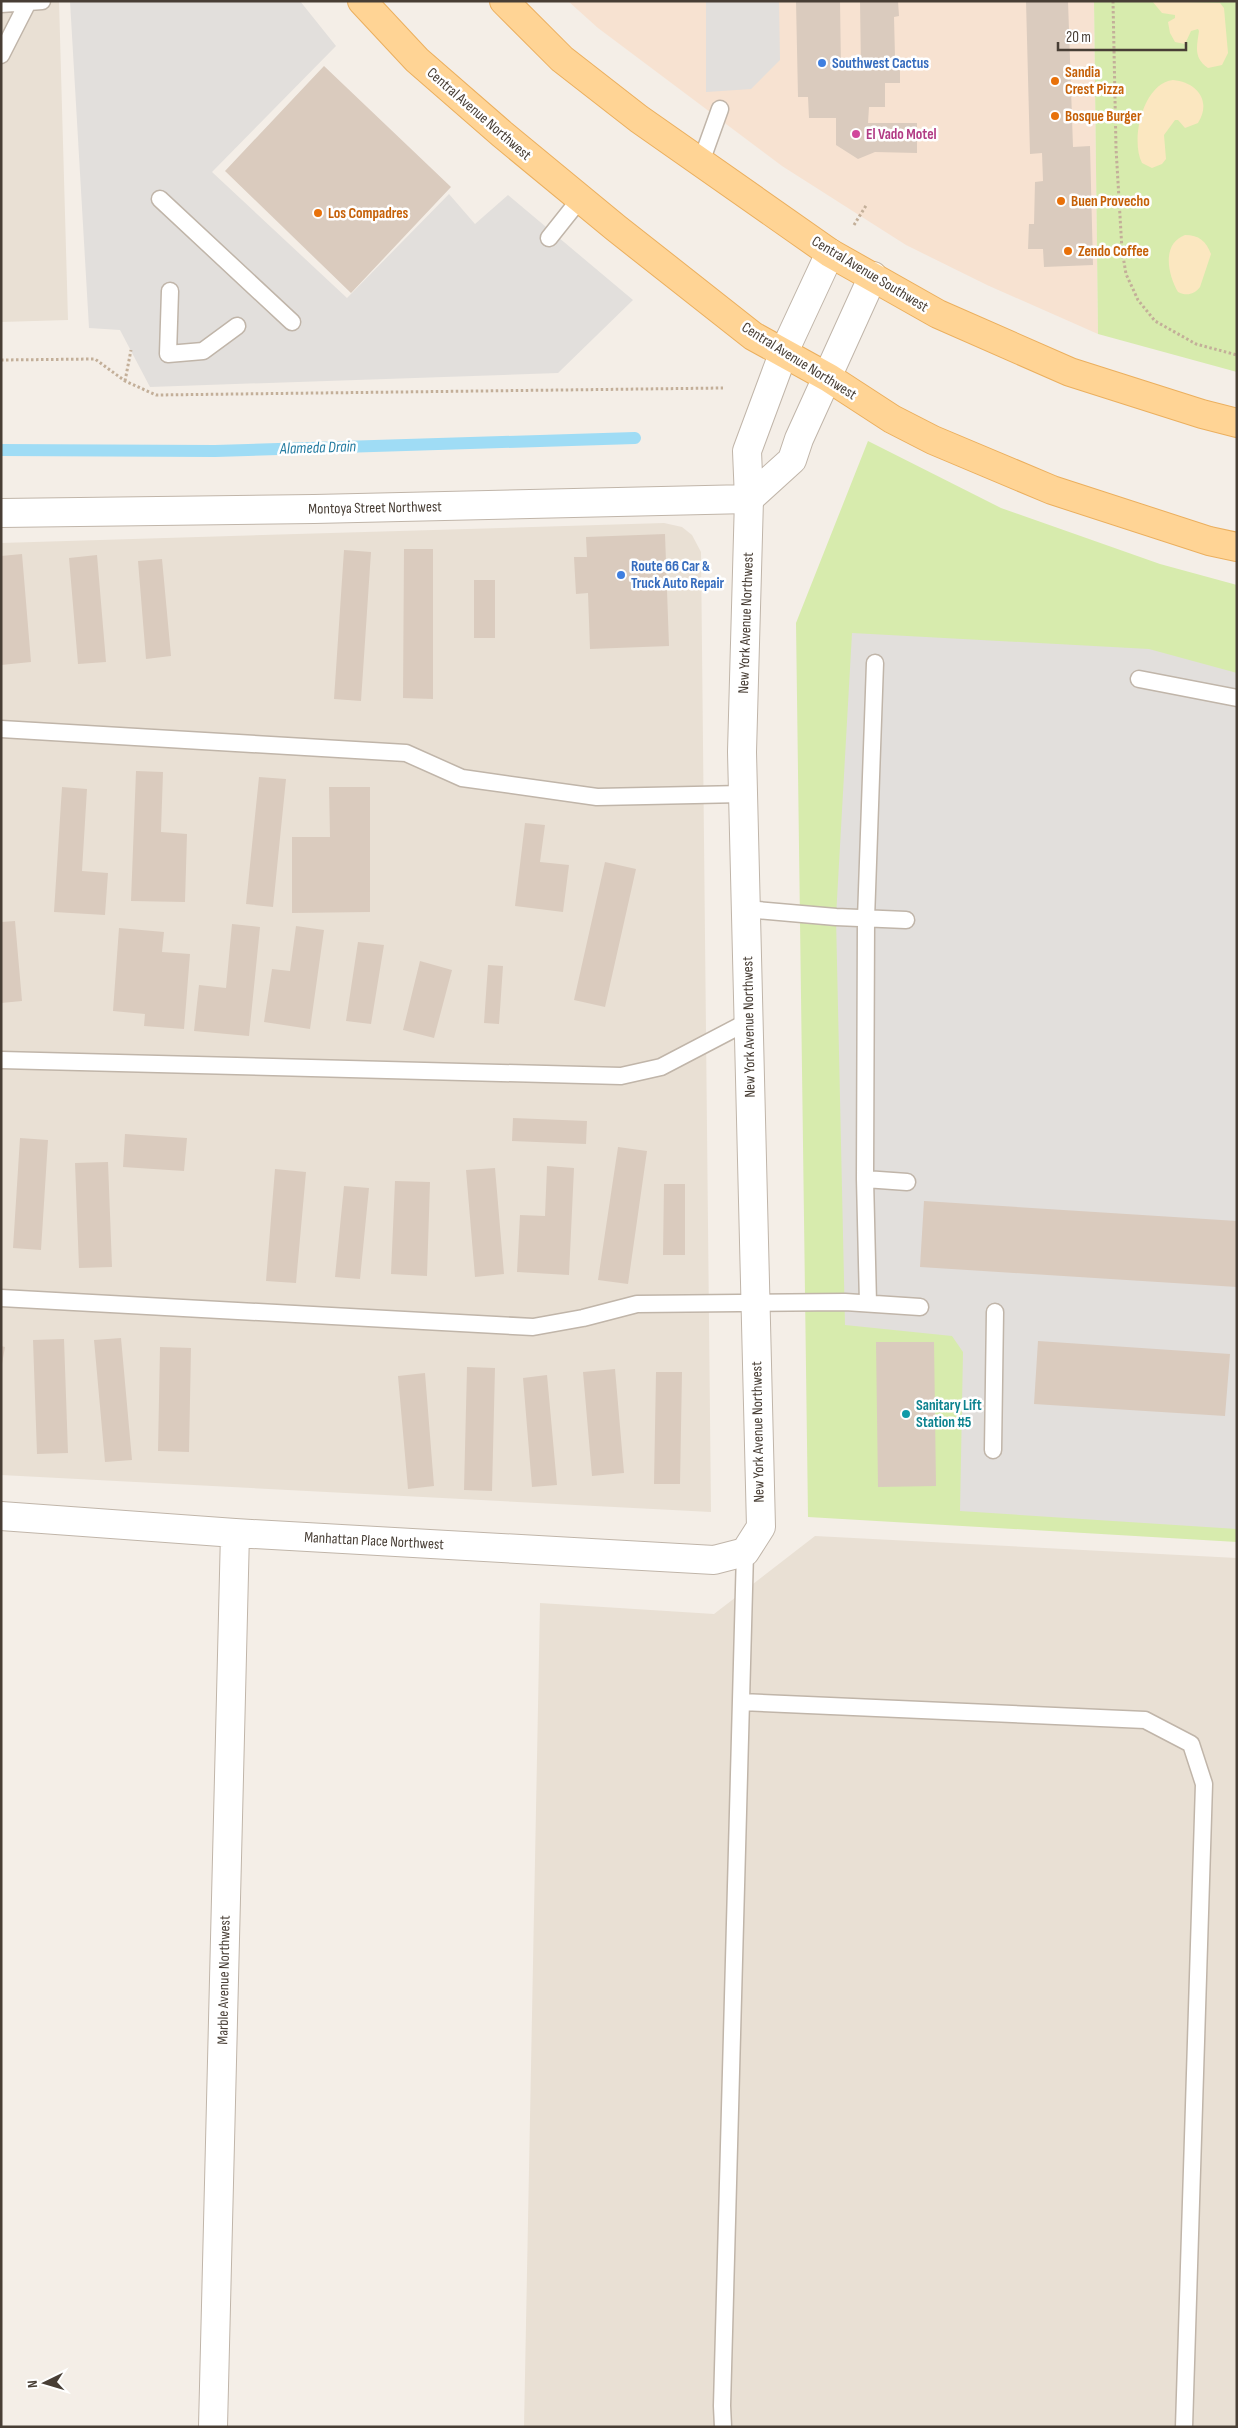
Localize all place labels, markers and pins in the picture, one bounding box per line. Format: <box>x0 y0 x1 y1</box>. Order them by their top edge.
place label: Southwest Cactus <box>832 54 929 73</box>
marker: Southwest Cactus <box>816 57 828 69</box>
place label: Sandia Crest Pizza <box>1065 63 1124 99</box>
marker: Sandia Crest Pizza <box>1049 75 1061 87</box>
place label: Bosque Burger <box>1065 107 1142 126</box>
marker: Bosque Burger <box>1049 110 1061 122</box>
place label: El Vado Motel <box>866 125 937 144</box>
marker: El Vado Motel <box>850 128 862 140</box>
place label: Buen Provecho <box>1071 192 1150 211</box>
marker: Buen Provecho <box>1055 195 1067 207</box>
place label: Los Compadres <box>328 204 409 223</box>
marker: Los Compadres <box>312 207 324 219</box>
place label: Zendo Coffee <box>1078 242 1149 261</box>
marker: Zendo Coffee <box>1062 245 1074 257</box>
place label: Route 66 Car & Truck Auto Repair <box>631 557 725 593</box>
marker: Route 66 Car & Truck Auto Repair <box>615 569 627 581</box>
place label: Sanitary Lift Station #5 <box>916 1396 982 1432</box>
marker: Sanitary Lift Station #5 <box>900 1408 912 1420</box>

